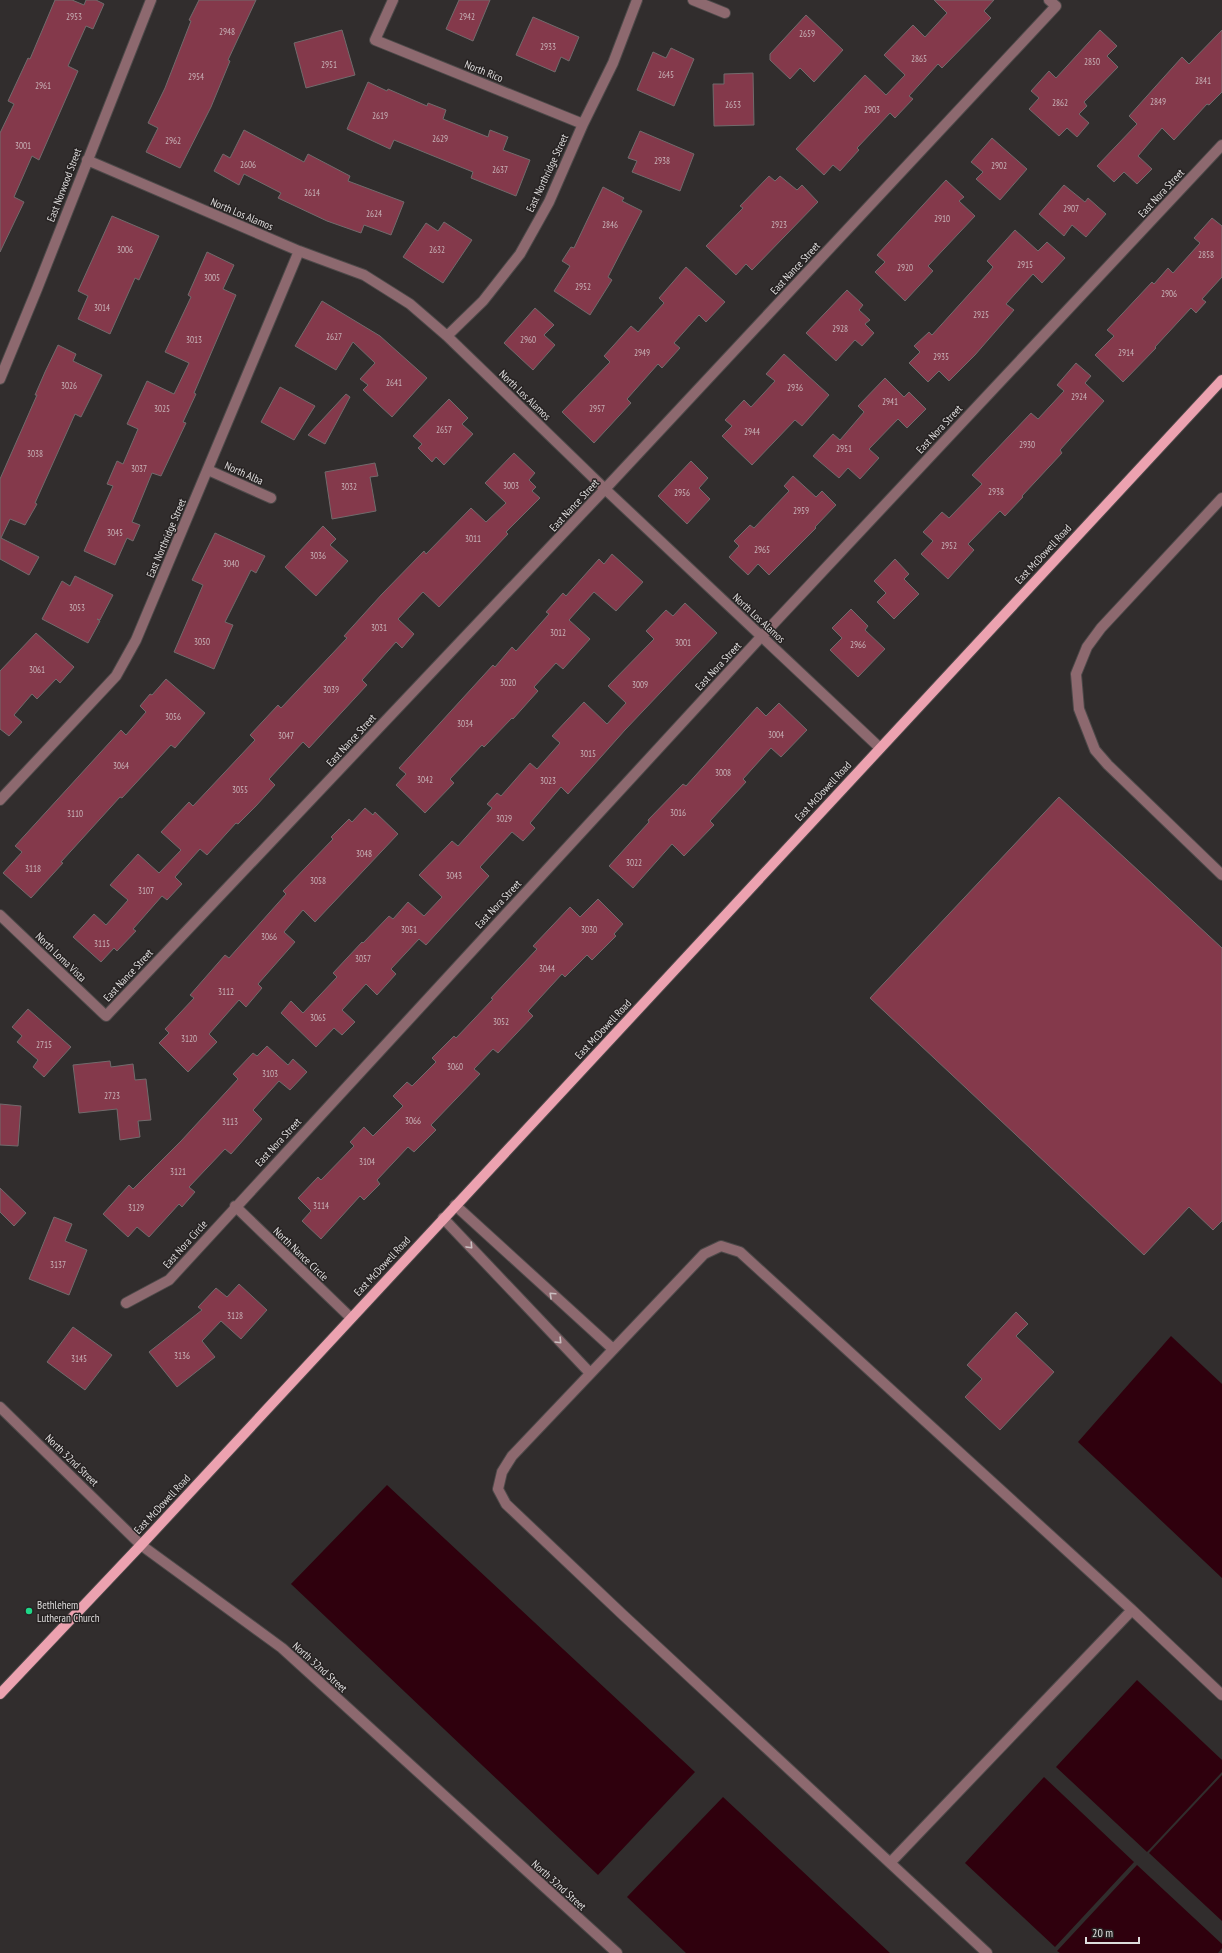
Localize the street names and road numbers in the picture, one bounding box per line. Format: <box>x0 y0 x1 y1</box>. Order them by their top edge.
street label: North Rico <box>463 57 506 85</box>
street label: East Northridge Street <box>523 132 571 214</box>
street label: East Norwood Street <box>44 146 84 224</box>
street label: East Nora Street <box>1135 166 1187 220</box>
street label: North Los Alamos <box>209 195 276 234</box>
street label: East Nance Street <box>767 239 823 297</box>
street label: North Los Alamos <box>496 367 554 423</box>
street label: East Nora Street <box>913 402 965 456</box>
street label: North Alba <box>223 458 265 488</box>
street label: East Nance Street <box>546 476 602 534</box>
street label: East Northridge Street <box>143 496 189 580</box>
street label: East McDowell Road <box>1012 521 1074 587</box>
street label: North Los Alamos <box>730 590 788 646</box>
street label: East Nora Street <box>692 639 744 693</box>
street label: East Nance Street <box>323 711 379 769</box>
street label: East McDowell Road <box>792 758 854 824</box>
street label: East Nora Street <box>472 877 524 931</box>
street label: North Loma Vista <box>33 929 89 985</box>
street label: East Nance Street <box>100 946 156 1004</box>
street label: East McDowell Road <box>572 996 634 1062</box>
street label: East Nora Street <box>252 1115 304 1169</box>
street label: East Nora Circle <box>160 1217 211 1271</box>
street label: North Nance Circle <box>270 1224 332 1284</box>
street label: East McDowell Road <box>351 1233 413 1299</box>
street label: North 32nd Street <box>42 1431 102 1489</box>
street label: East McDowell Road <box>131 1471 193 1537</box>
street label: North 32nd Street <box>290 1639 350 1695</box>
street label: North 32nd Street <box>529 1857 589 1913</box>

